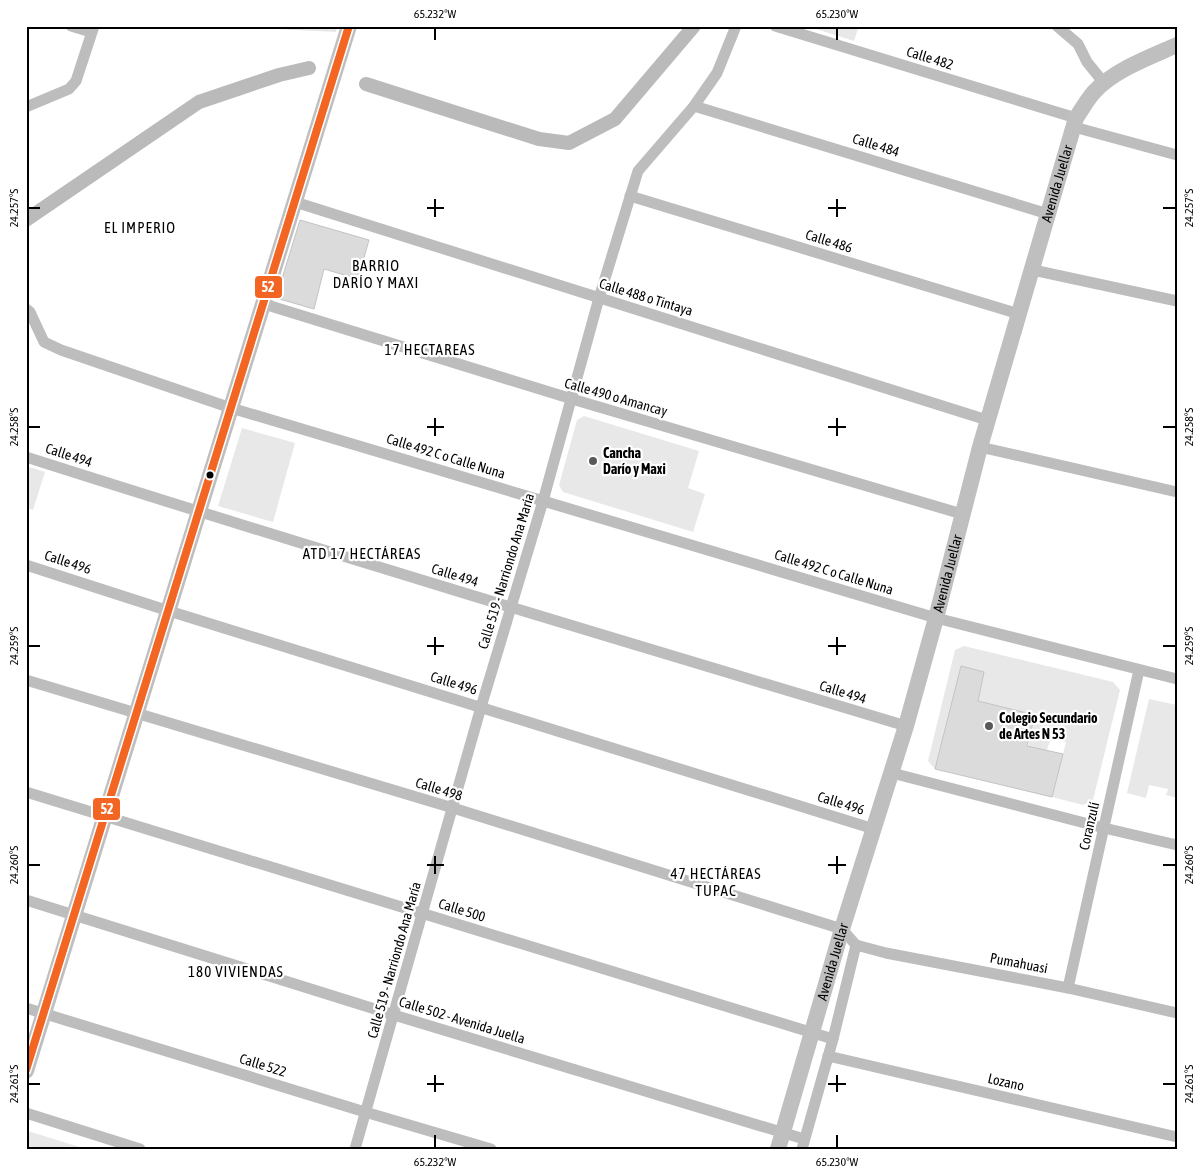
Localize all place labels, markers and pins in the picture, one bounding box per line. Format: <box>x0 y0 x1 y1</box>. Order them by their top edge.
place label: Cancha Darío y Maxi <box>603 445 666 477</box>
marker: Cancha Darío y Maxi <box>587 455 599 467</box>
unlabelled marker <box>205 470 215 480</box>
place label: Colegio Secundario de Artes N 53 <box>999 710 1098 742</box>
marker: Colegio Secundario de Artes N 53 <box>983 720 995 732</box>

